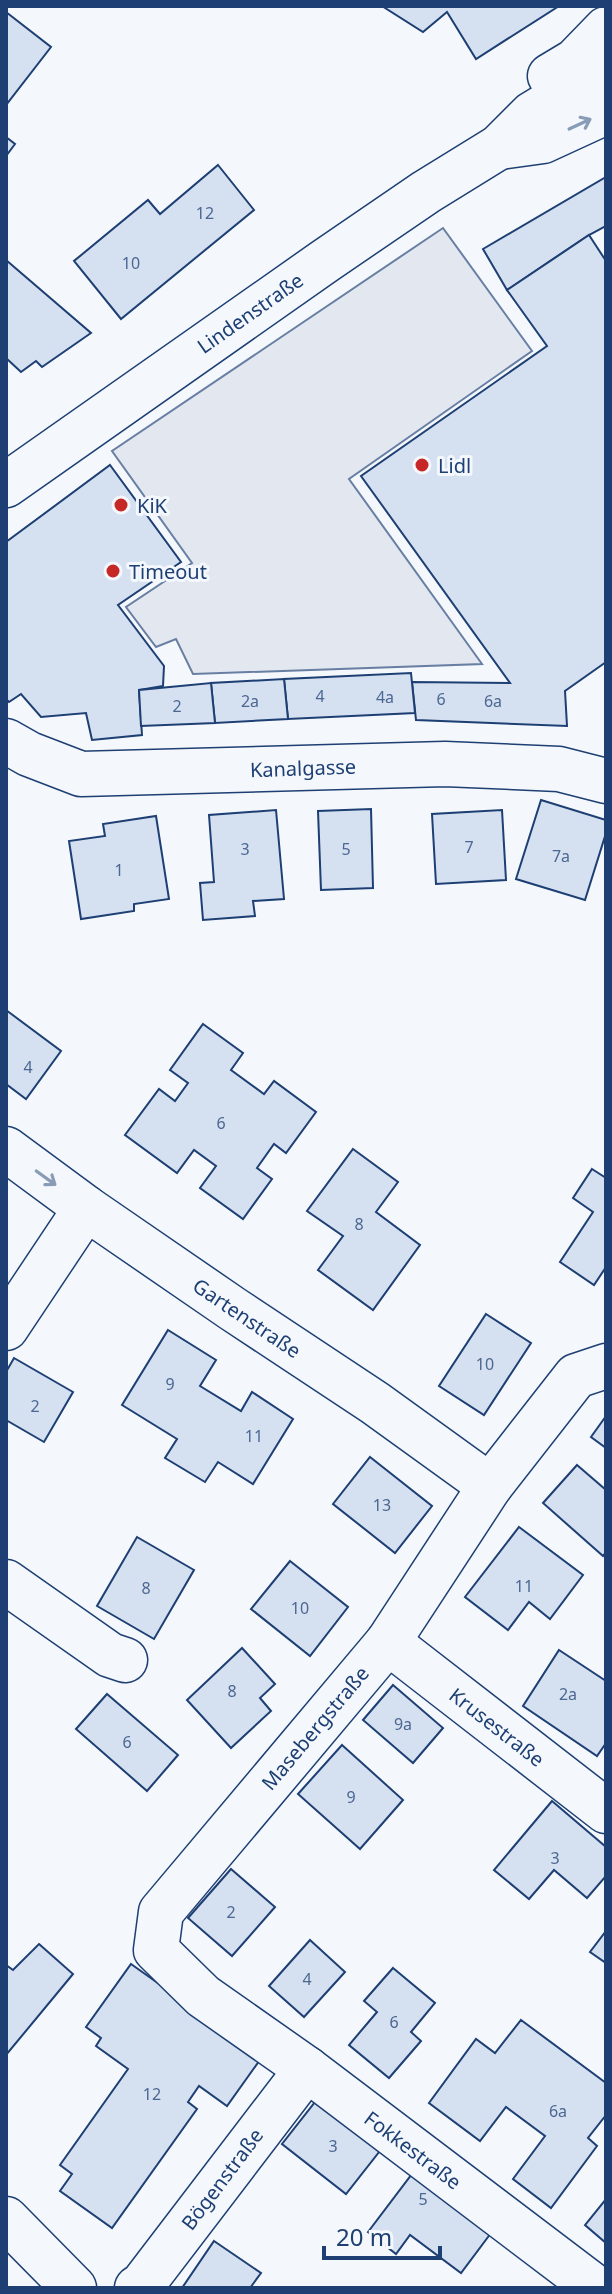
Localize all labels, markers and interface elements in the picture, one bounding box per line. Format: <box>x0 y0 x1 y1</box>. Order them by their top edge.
one-way arrow <box>568 116 592 131</box>
house number: 12 <box>196 202 214 224</box>
house number: 10 <box>122 252 140 274</box>
street label: Lindenstraße <box>192 266 308 360</box>
place label: Lidl <box>438 452 471 479</box>
marker: Lidl <box>413 456 431 474</box>
place label: KiK <box>137 492 168 519</box>
marker: KiK <box>112 496 130 514</box>
place label: Timeout <box>129 558 207 585</box>
marker: Timeout <box>104 562 122 580</box>
house number: 4 <box>315 685 325 707</box>
house number: 4a <box>376 686 394 708</box>
house number: 6 <box>436 688 446 710</box>
house number: 2a <box>241 690 259 712</box>
house number: 6a <box>484 690 502 712</box>
house number: 2 <box>172 695 182 717</box>
street label: Kanalgasse <box>249 753 357 783</box>
house number: 7 <box>464 836 474 858</box>
house number: 3 <box>240 838 250 860</box>
house number: 5 <box>341 838 351 860</box>
house number: 7a <box>552 845 570 867</box>
house number: 1 <box>114 859 124 881</box>
house number: 4 <box>23 1056 33 1078</box>
house number: 6 <box>216 1112 226 1134</box>
one-way arrow <box>35 1169 56 1186</box>
house number: 8 <box>354 1213 364 1235</box>
street label: Gartenstraße <box>188 1272 306 1364</box>
house number: 10 <box>476 1353 494 1375</box>
house number: 9 <box>165 1373 175 1395</box>
house number: 2 <box>30 1395 40 1417</box>
house number: 11 <box>245 1425 263 1447</box>
house number: 13 <box>373 1494 391 1516</box>
house number: 11 <box>515 1575 533 1597</box>
house number: 8 <box>141 1577 151 1599</box>
house number: 10 <box>291 1597 309 1619</box>
street label: Masebergstraße <box>255 1660 375 1796</box>
house number: 8 <box>227 1680 237 1702</box>
street label: Krusestraße <box>444 1681 550 1773</box>
house number: 2a <box>559 1683 577 1705</box>
house number: 9a <box>394 1713 412 1735</box>
house number: 6 <box>122 1731 132 1753</box>
house number: 9 <box>346 1786 356 1808</box>
house number: 3 <box>550 1847 560 1869</box>
house number: 2 <box>226 1901 236 1923</box>
house number: 4 <box>302 1968 312 1990</box>
house number: 6 <box>389 2011 399 2033</box>
house number: 12 <box>143 2083 161 2105</box>
house number: 6a <box>549 2100 567 2122</box>
street label: Fokkestraße <box>359 2105 467 2195</box>
street label: Bögenstraße <box>175 2123 269 2235</box>
house number: 3 <box>328 2135 338 2157</box>
house number: 5 <box>418 2188 428 2210</box>
scale bar <box>324 2210 440 2260</box>
text: 20 m <box>336 2220 392 2253</box>

